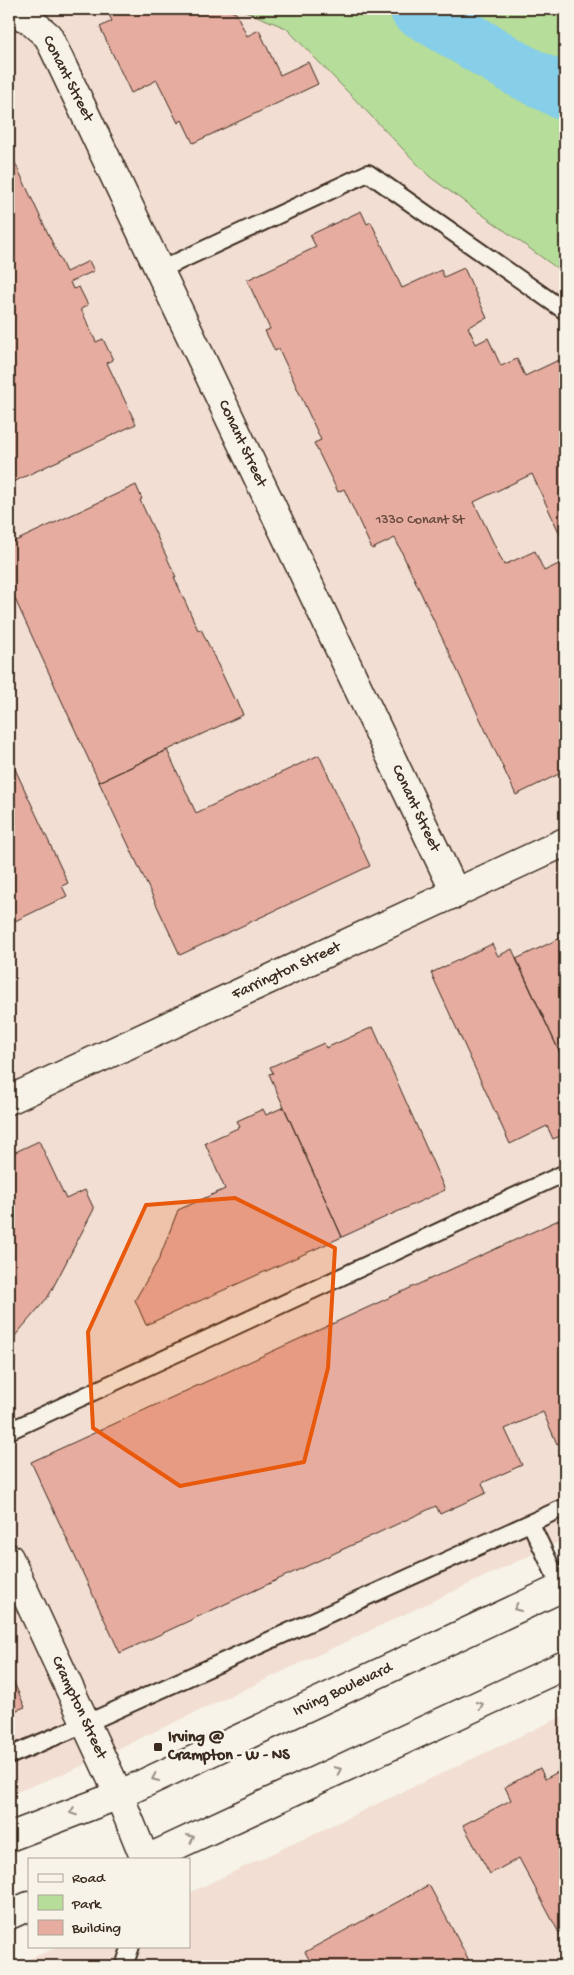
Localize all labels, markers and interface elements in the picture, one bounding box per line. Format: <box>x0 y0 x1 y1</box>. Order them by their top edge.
street label: Conant Street <box>37 33 97 127</box>
street label: Conant Street <box>213 397 271 492</box>
house number: 1330 Conant St <box>375 512 466 529</box>
street label: Conant Street <box>387 762 445 856</box>
street label: Farrington Street <box>228 937 345 1005</box>
one-way arrow <box>513 1602 522 1613</box>
street label: Crampton Street <box>46 1653 111 1764</box>
street label: Irving Boulevard <box>290 1658 397 1721</box>
one-way arrow <box>475 1701 484 1711</box>
place label: Irving @ Crampton - W - NS <box>167 1729 290 1766</box>
marker: Irving @ Crampton - W - NS <box>152 1741 164 1753</box>
one-way arrow <box>333 1766 342 1776</box>
one-way arrow <box>151 1771 160 1782</box>
one-way arrow <box>69 1806 78 1816</box>
one-way arrow <box>186 1834 195 1845</box>
legend <box>28 1858 190 1948</box>
text: Road <box>72 1870 106 1888</box>
text: Park <box>71 1896 102 1914</box>
text: Building <box>71 1920 121 1938</box>

